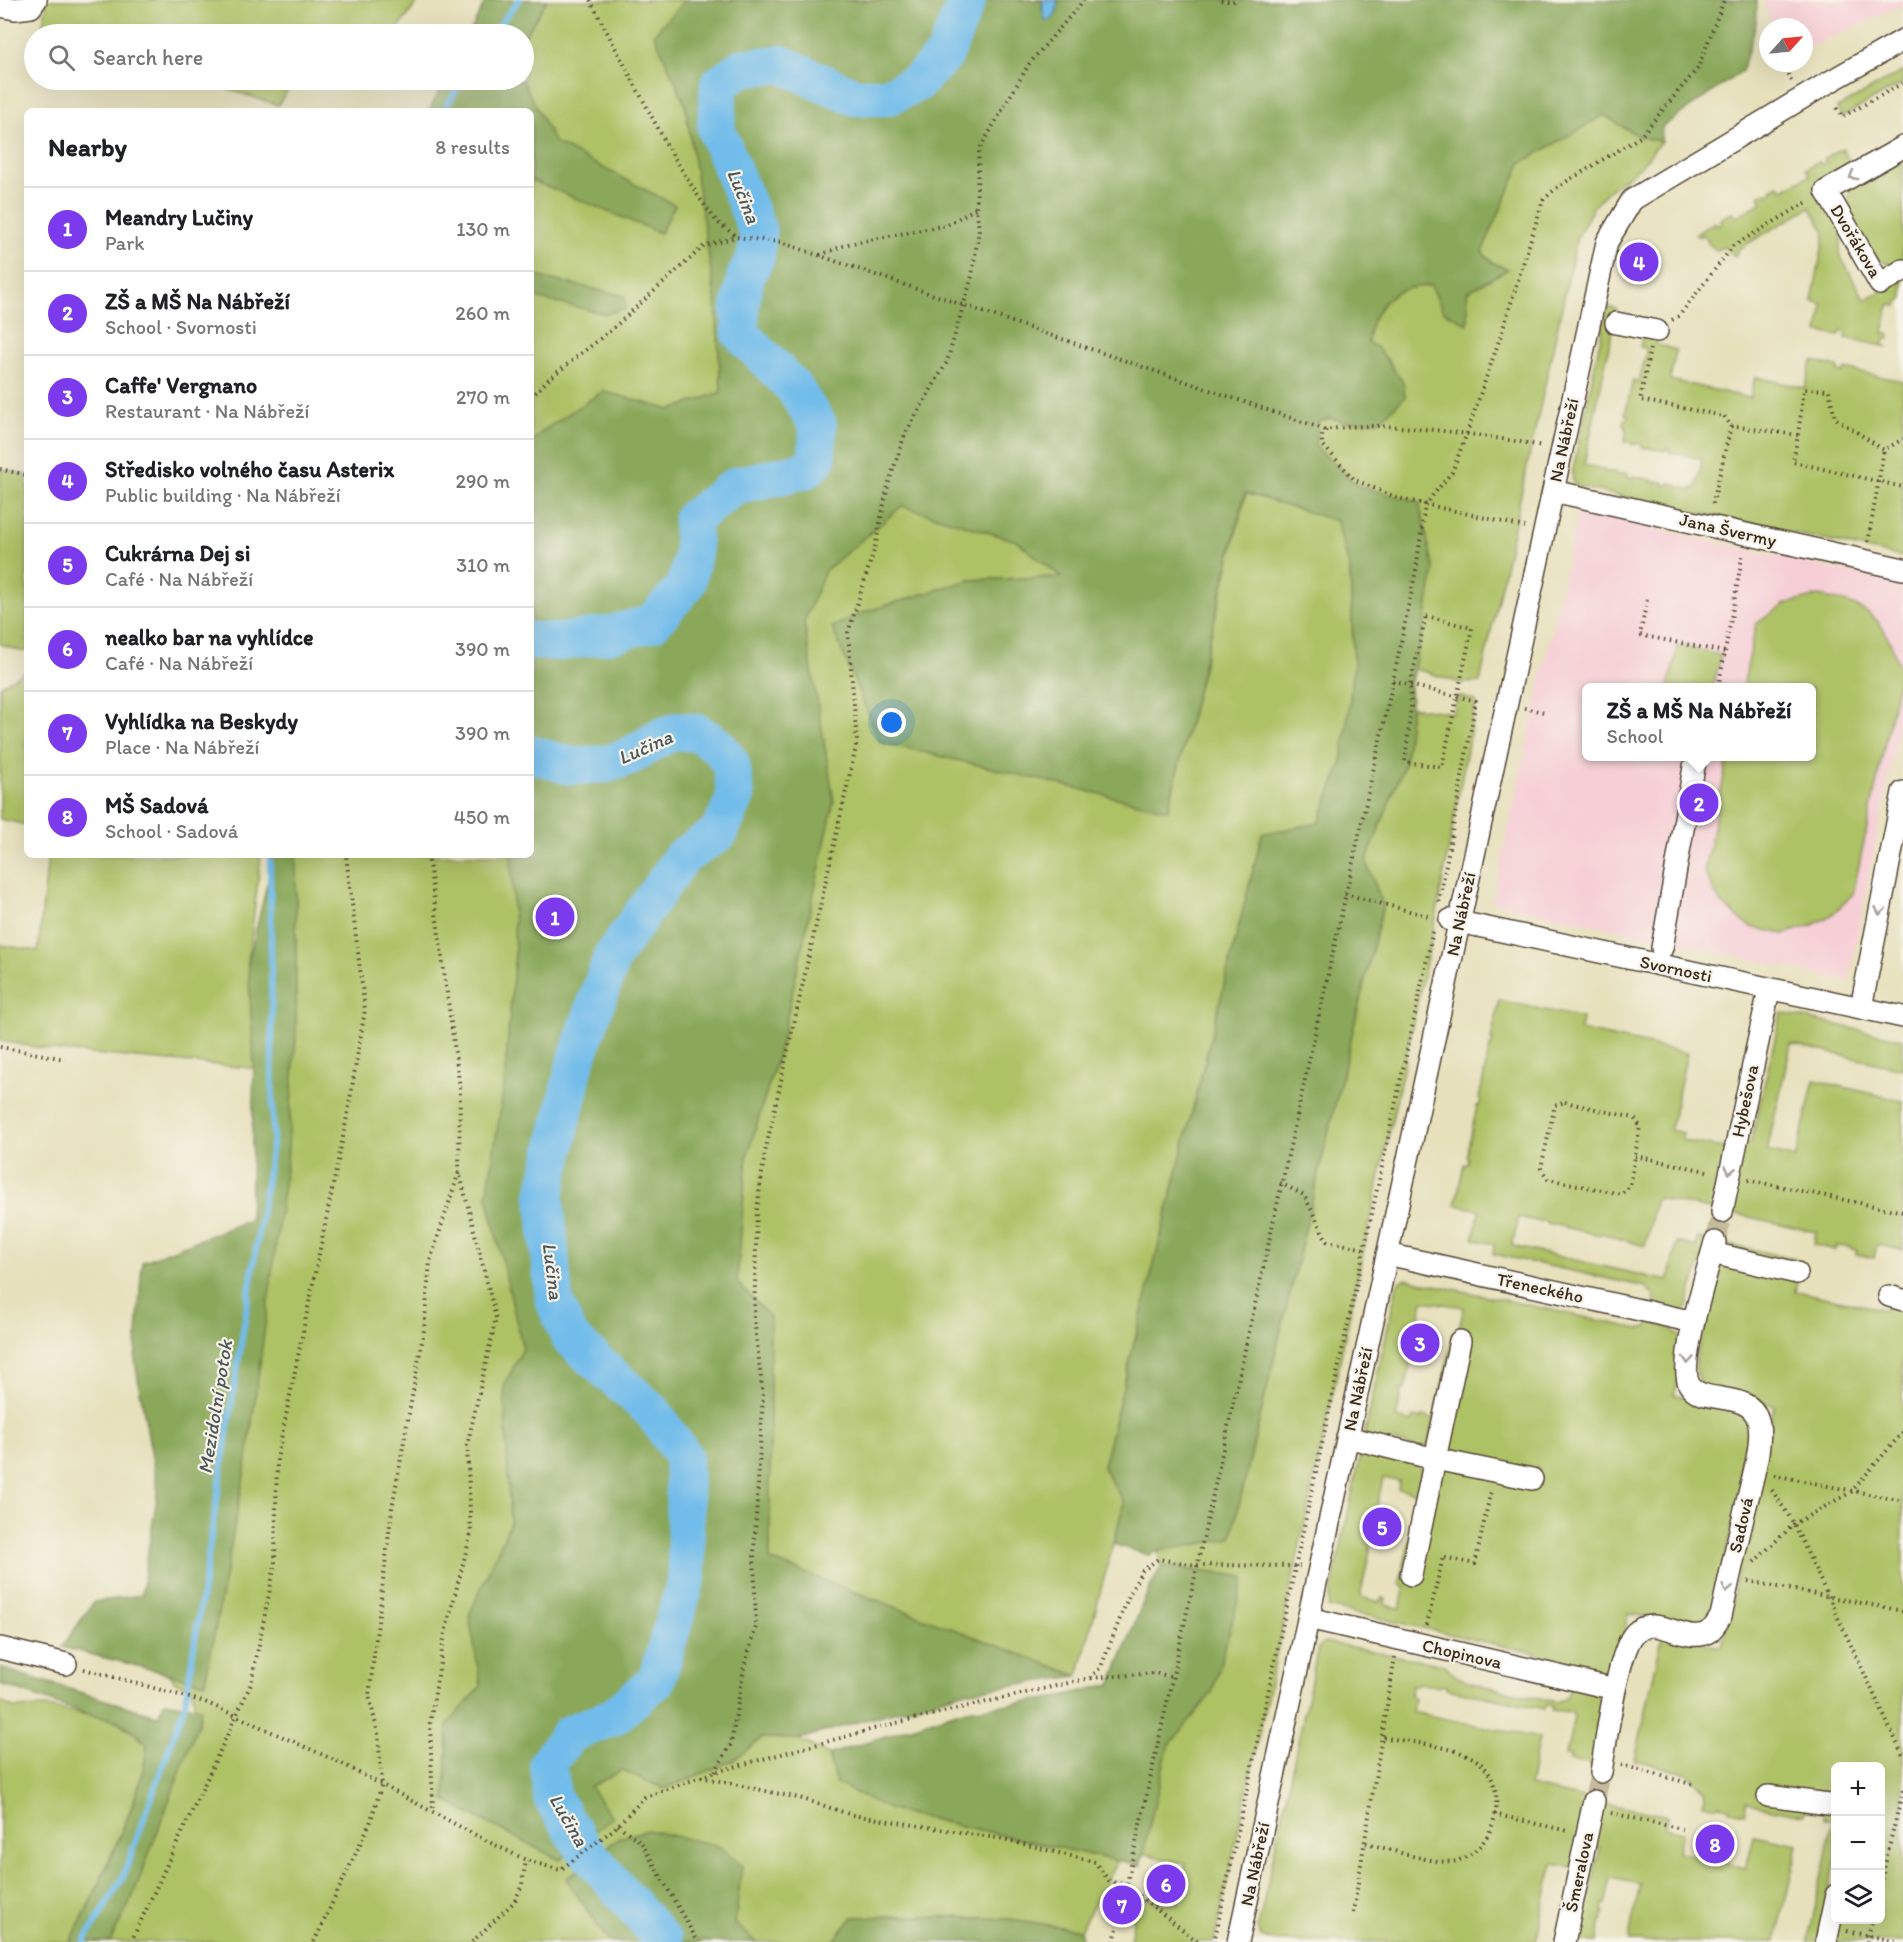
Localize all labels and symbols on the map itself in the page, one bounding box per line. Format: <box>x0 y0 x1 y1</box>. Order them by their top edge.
north arrow <box>1759 18 1813 72</box>
water label: Lučina <box>722 165 766 228</box>
one-way arrow <box>1848 168 1859 180</box>
street label: Dvořákova <box>1825 200 1887 282</box>
pin: 4 <box>1620 240 1658 284</box>
street label: Na Nábřeží <box>1544 396 1584 484</box>
street label: Jana Švermy <box>1677 508 1779 552</box>
your location <box>877 708 906 737</box>
water label: Lučina <box>614 724 677 770</box>
pin: 2 <box>1680 780 1718 826</box>
street label: Na Nábřeží <box>1441 870 1481 958</box>
pin: 1 <box>536 894 574 940</box>
one-way arrow <box>1874 906 1887 916</box>
street label: Svornosti <box>1638 951 1714 987</box>
street label: Hybešova <box>1727 1062 1764 1139</box>
one-way arrow <box>1725 1165 1738 1175</box>
water label: Lučina <box>538 1241 568 1301</box>
street label: Třeneckého <box>1495 1268 1585 1308</box>
pin: 3 <box>1400 1320 1440 1366</box>
water label: Mezidolní potok <box>193 1337 238 1476</box>
street label: Na Nábřeží <box>1338 1345 1378 1433</box>
one-way arrow <box>1682 1355 1695 1365</box>
street label: Sadová <box>1724 1495 1758 1555</box>
pin: 5 <box>1362 1504 1402 1550</box>
one-way arrow <box>1721 1584 1734 1594</box>
street label: Chopinova <box>1420 1634 1505 1674</box>
water label: Lučina <box>544 1789 594 1851</box>
street label: Na Nábřeží <box>1235 1820 1275 1908</box>
pin: 8 <box>1696 1822 1734 1866</box>
street label: Šmeralova <box>1560 1829 1598 1914</box>
pin: 6 <box>1146 1862 1186 1906</box>
pin: 7 <box>1102 1882 1142 1928</box>

